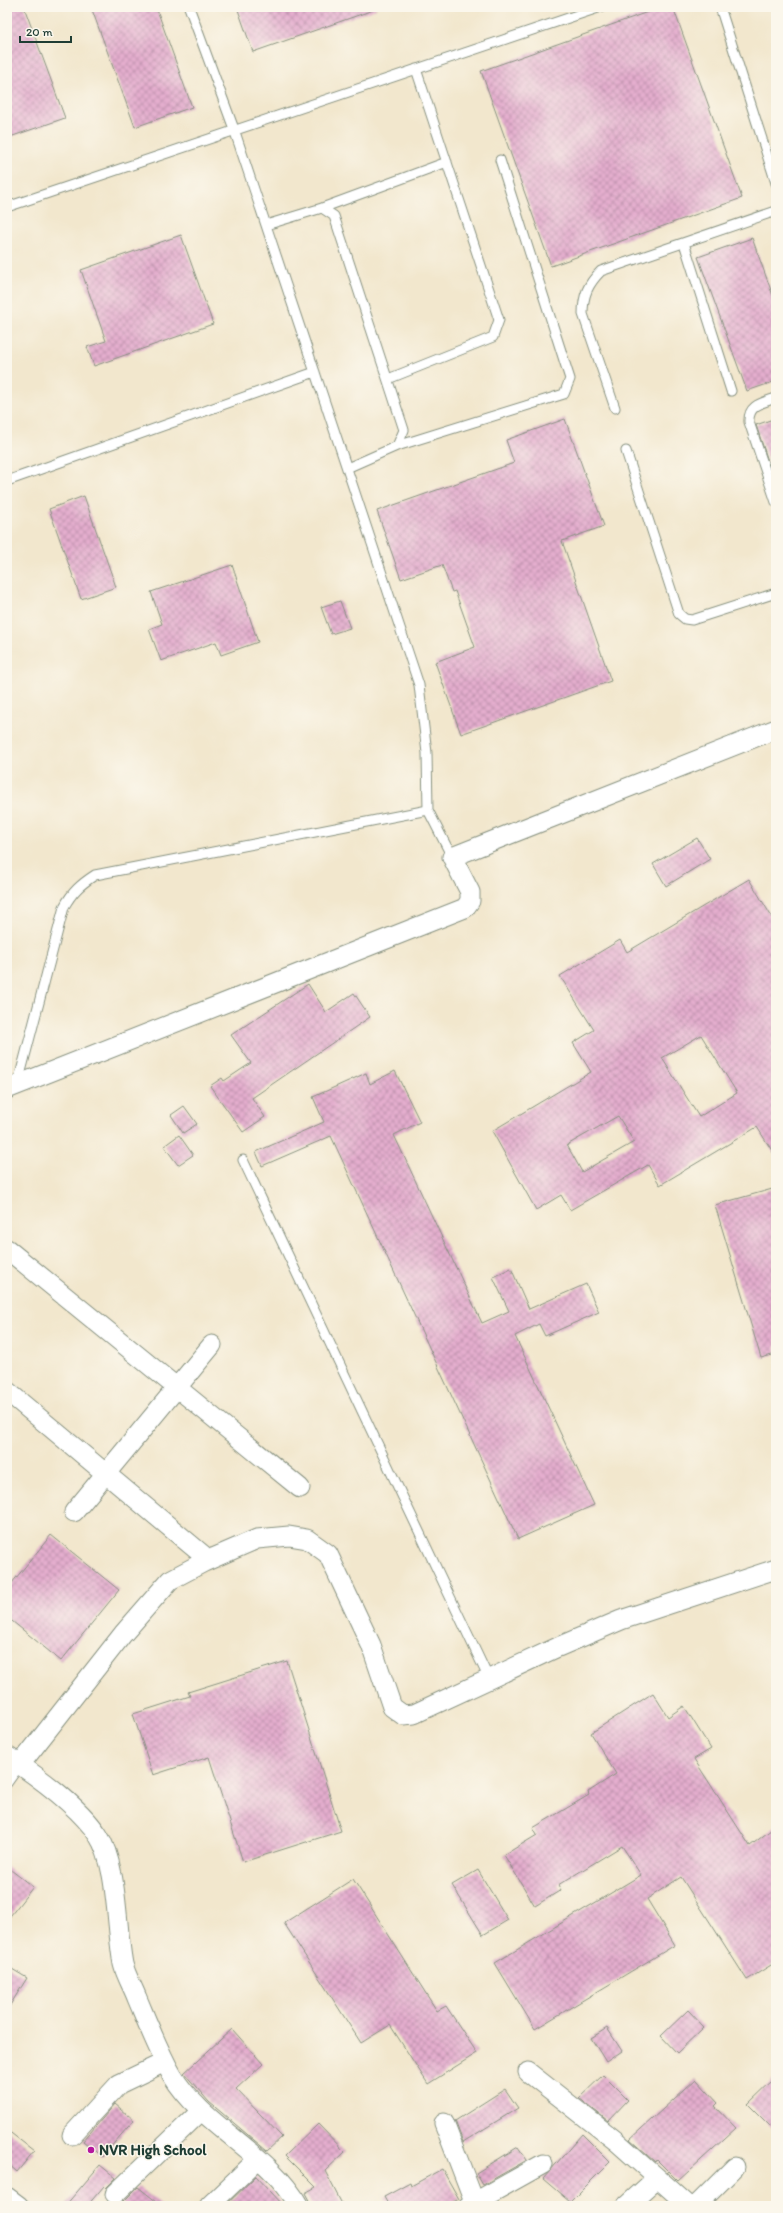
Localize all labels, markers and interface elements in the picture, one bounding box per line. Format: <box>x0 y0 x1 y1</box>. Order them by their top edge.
scale bar <box>20 18 71 44</box>
text: 20 m <box>26 25 53 39</box>
place label: NVR High School <box>99 2141 207 2160</box>
marker: NVR High School <box>86 2145 96 2155</box>

